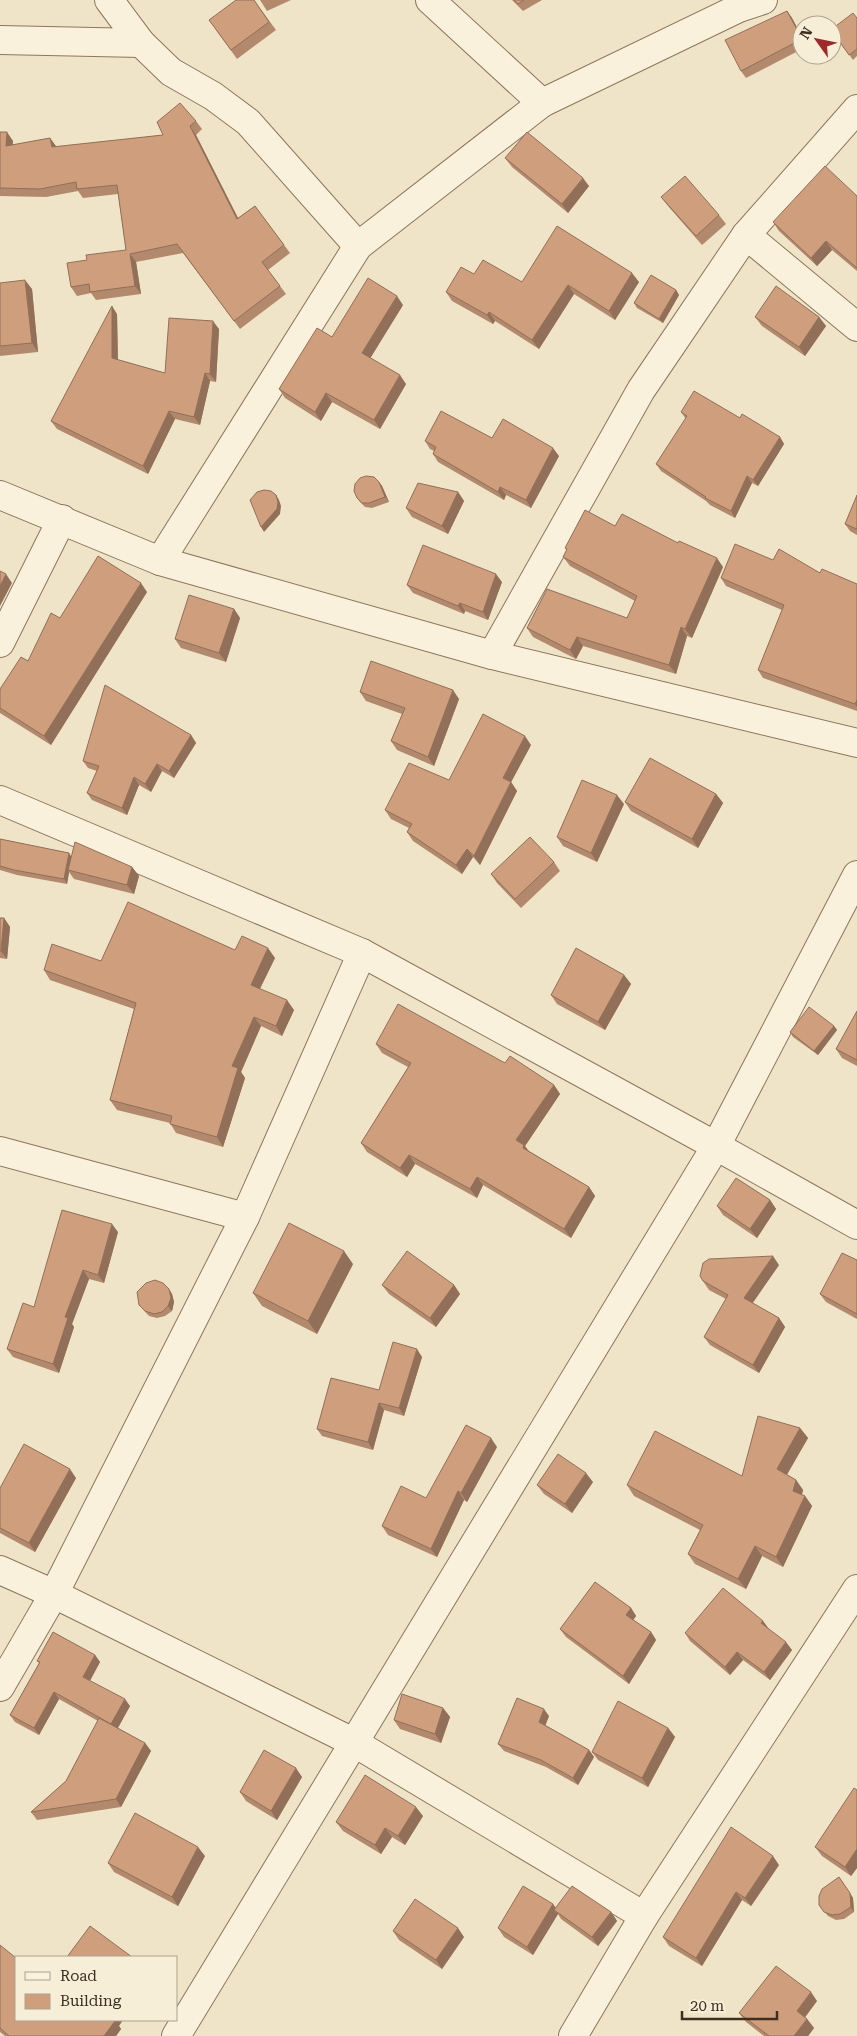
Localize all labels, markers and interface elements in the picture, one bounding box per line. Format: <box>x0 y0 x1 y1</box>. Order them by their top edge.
north arrow <box>792 15 842 65</box>
text: N <box>796 24 816 42</box>
legend <box>15 1956 178 2021</box>
text: Road <box>60 1967 97 1985</box>
scale bar <box>682 1988 777 2020</box>
text: Building <box>60 1992 122 2010</box>
text: 20 m <box>690 1997 725 2015</box>

